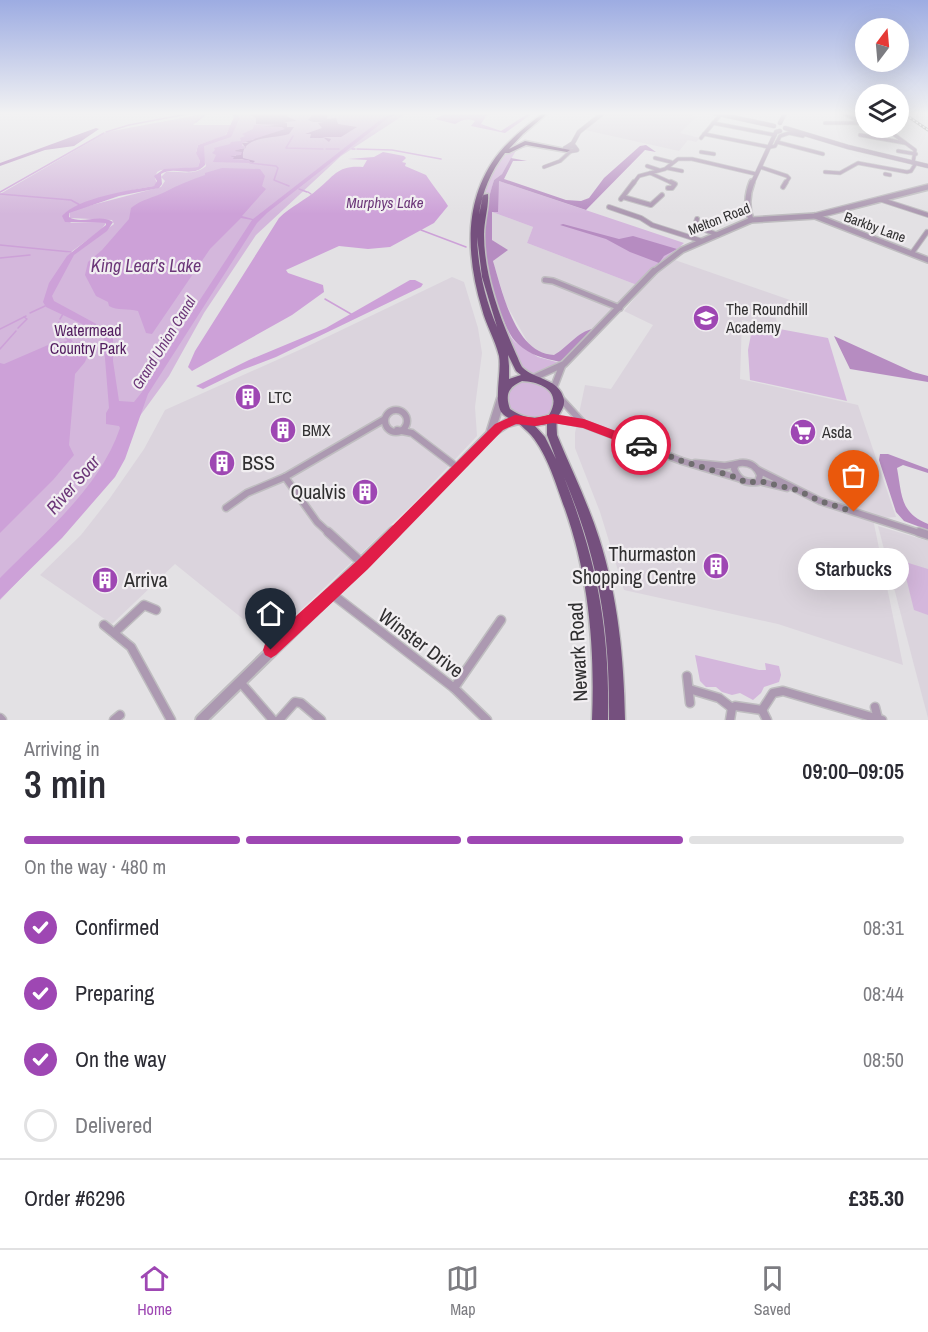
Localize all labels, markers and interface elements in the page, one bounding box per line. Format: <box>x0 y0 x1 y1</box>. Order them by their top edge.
north arrow <box>855 18 909 72</box>
map controls <box>855 18 909 138</box>
button: layers <box>855 84 909 138</box>
water label: Murphys Lake <box>346 192 424 213</box>
street label: Melton Road <box>685 199 753 239</box>
street label: Barkby Lane <box>842 208 908 246</box>
water label: King Lear's Lake <box>91 253 201 278</box>
water label: Grand Union Canal <box>127 292 201 393</box>
place label: The Roundhill Academy <box>725 298 808 338</box>
school or university icon: The Roundhill Academy <box>691 303 721 333</box>
park label: Watermead Country Park <box>50 319 127 359</box>
building icon: LTC <box>233 382 263 412</box>
place label: LTC <box>268 386 292 408</box>
building icon: BMX <box>268 415 298 445</box>
courier <box>611 415 671 475</box>
supermarket icon: Asda <box>788 417 818 447</box>
place label: BMX <box>302 419 331 441</box>
place label: Asda <box>821 421 853 443</box>
icon: car <box>625 429 658 462</box>
building icon: BSS <box>207 448 237 478</box>
water label: River Soar <box>40 449 106 519</box>
place label: BSS <box>242 449 275 476</box>
pin <box>828 450 879 512</box>
icon: bag <box>837 459 870 492</box>
building icon: Qualvis <box>350 477 380 507</box>
place label: Qualvis <box>290 478 346 505</box>
place label: Thurmaston Shopping Centre <box>572 540 696 590</box>
callout: Starbucks <box>798 548 910 590</box>
building icon: Thurmaston Shopping Centre <box>701 551 731 581</box>
text: Starbucks <box>815 555 892 582</box>
building icon: Arriva <box>90 565 120 595</box>
place label: Arriva <box>123 566 168 593</box>
pin <box>245 588 296 650</box>
icon: home <box>254 597 287 630</box>
street label: Winster Drive <box>373 602 469 684</box>
street label: Newark Road <box>561 602 594 702</box>
text: Arriving in <box>24 735 100 762</box>
text: 09:00–09:05 <box>802 756 904 786</box>
text: 3 min <box>24 758 106 810</box>
text: On the way · 480 m <box>24 853 166 880</box>
icon: check <box>24 911 57 944</box>
text: Confirmed <box>75 912 159 942</box>
text: 08:31 <box>863 914 904 941</box>
icon: check <box>24 977 57 1010</box>
text: Preparing <box>75 978 154 1008</box>
text: 08:44 <box>863 980 904 1007</box>
icon: check <box>24 1043 57 1076</box>
text: On the way <box>75 1044 166 1074</box>
text: 08:50 <box>863 1046 904 1073</box>
text: Delivered <box>75 1110 152 1140</box>
text: Order #6296 <box>24 1183 125 1213</box>
text: £35.30 <box>849 1183 904 1213</box>
tab: Home <box>137 1262 172 1320</box>
tab: Map <box>446 1262 479 1320</box>
tab: Saved <box>754 1262 791 1320</box>

